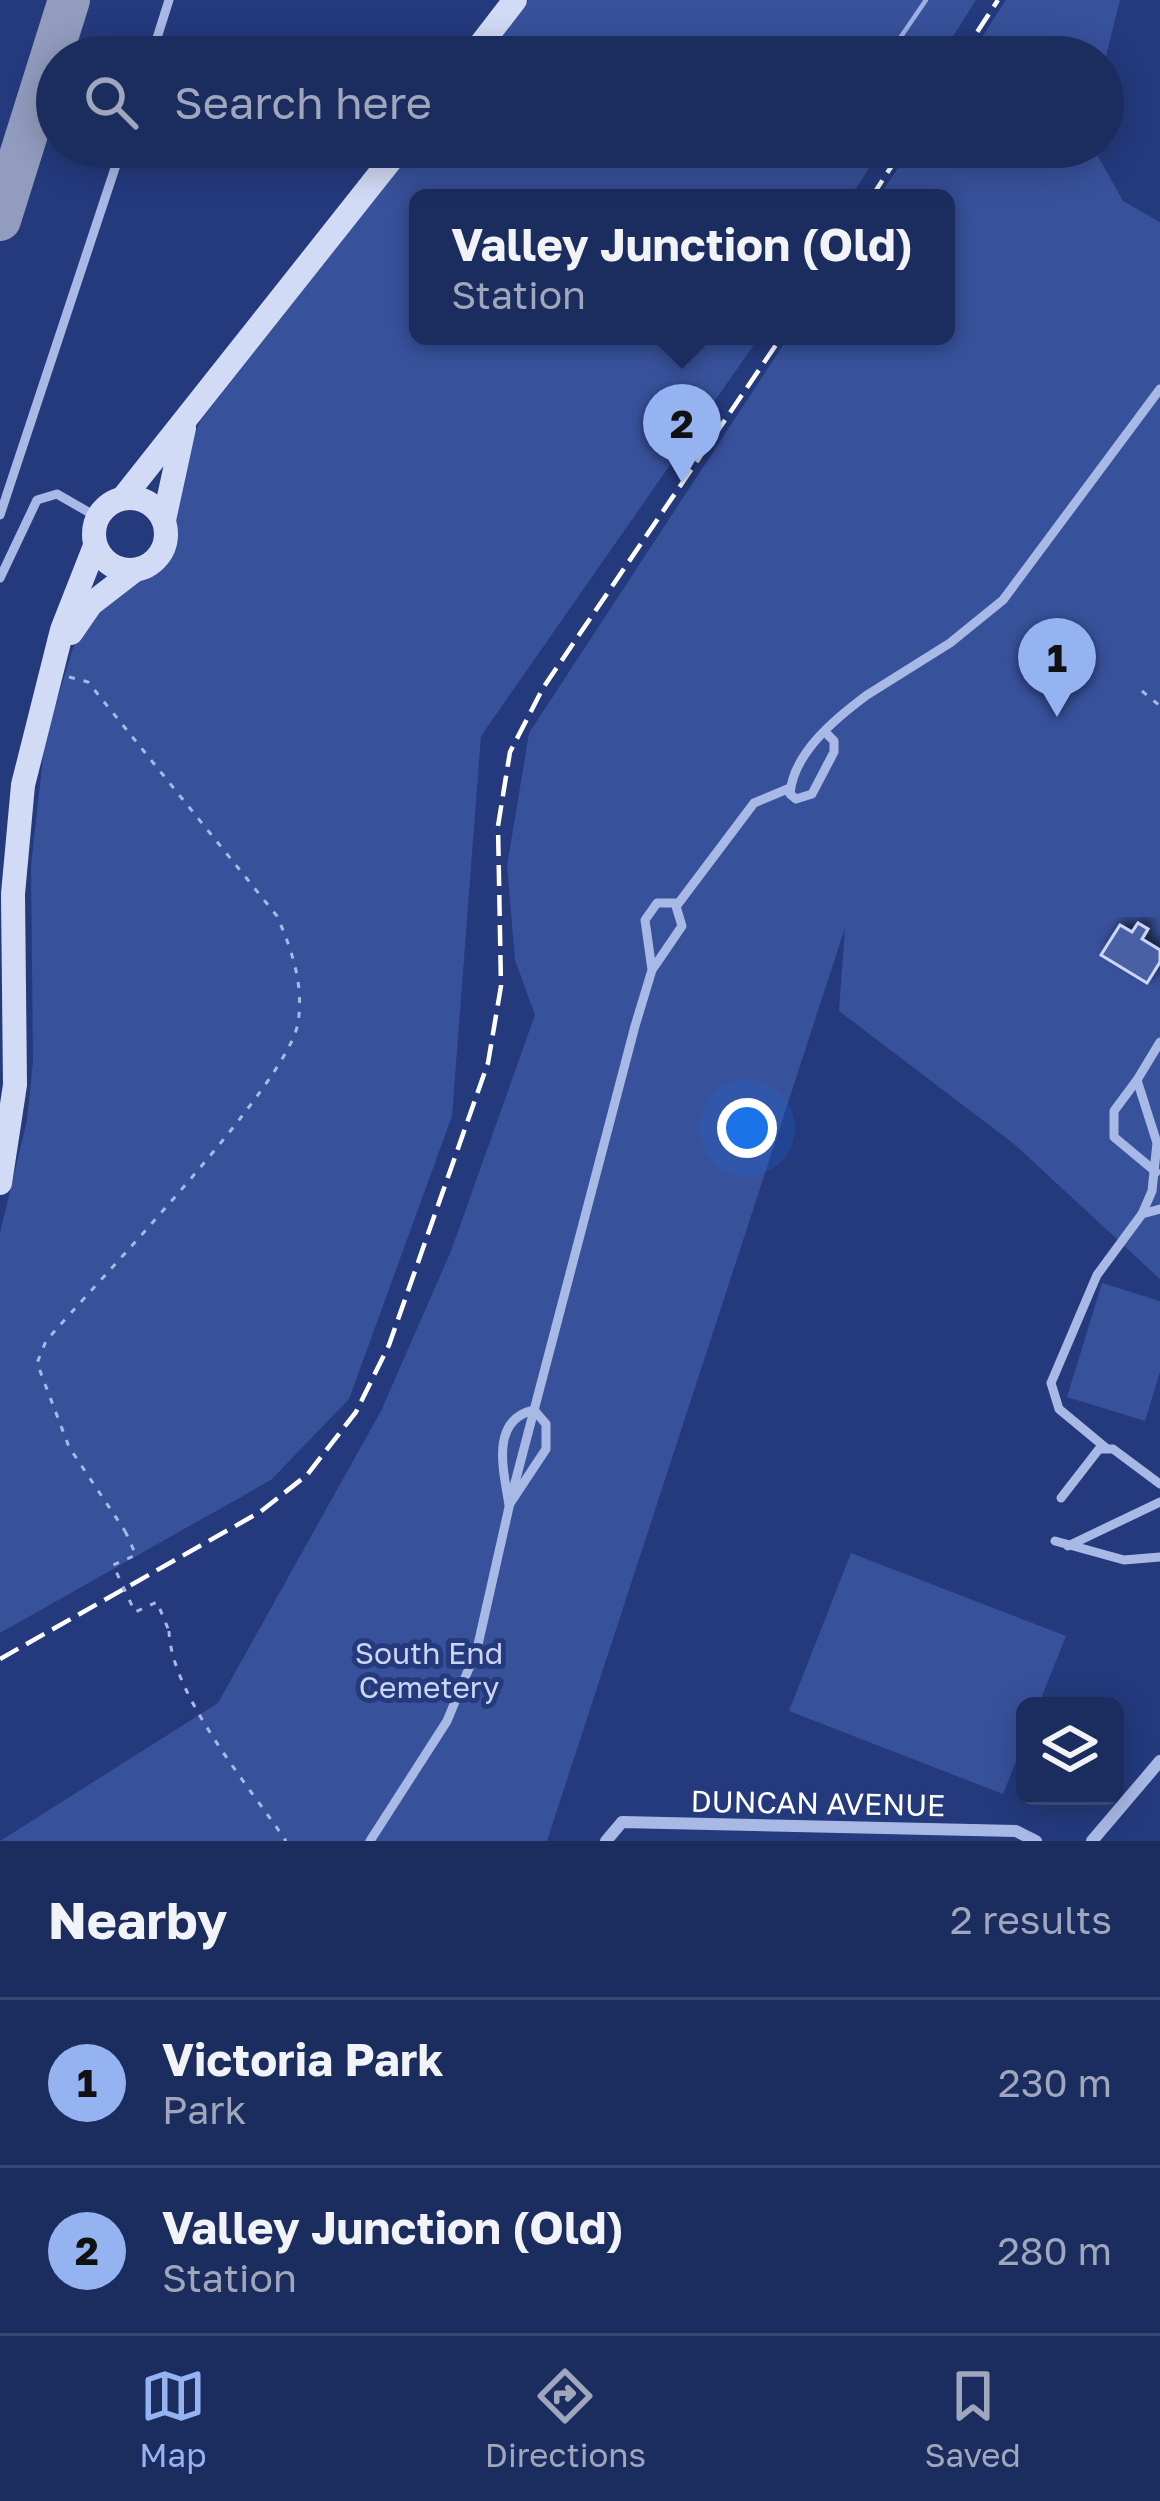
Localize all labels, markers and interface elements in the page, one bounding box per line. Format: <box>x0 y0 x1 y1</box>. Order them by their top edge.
search box <box>36 36 1124 168</box>
icon: search <box>78 69 144 135</box>
text: Search here <box>174 75 432 129</box>
popup <box>409 189 955 345</box>
text: Valley Junction (Old) <box>451 217 913 271</box>
text: Station <box>451 271 586 318</box>
pin: 2 <box>643 384 721 483</box>
pin: 1 <box>1018 618 1096 717</box>
your location <box>717 1098 777 1158</box>
park label: South End Cemetery <box>355 1635 503 1705</box>
map controls <box>1016 1697 1124 1805</box>
button: layers <box>1016 1697 1124 1805</box>
street label: DUNCAN AVENUE <box>690 1783 946 1823</box>
text: Nearby <box>48 1889 227 1950</box>
text: 2 results <box>950 1896 1112 1943</box>
text: Victoria Park <box>162 2032 444 2086</box>
text: 1 <box>77 2059 97 2106</box>
text: 230 m <box>998 2059 1112 2106</box>
text: Park <box>162 2086 246 2133</box>
text: Valley Junction (Old) <box>162 2200 624 2254</box>
text: 2 <box>75 2227 99 2274</box>
text: 280 m <box>997 2227 1112 2274</box>
text: Station <box>162 2254 297 2301</box>
tab: Map <box>139 2363 207 2474</box>
tab: Directions <box>485 2363 646 2474</box>
tab: Saved <box>924 2363 1021 2474</box>

